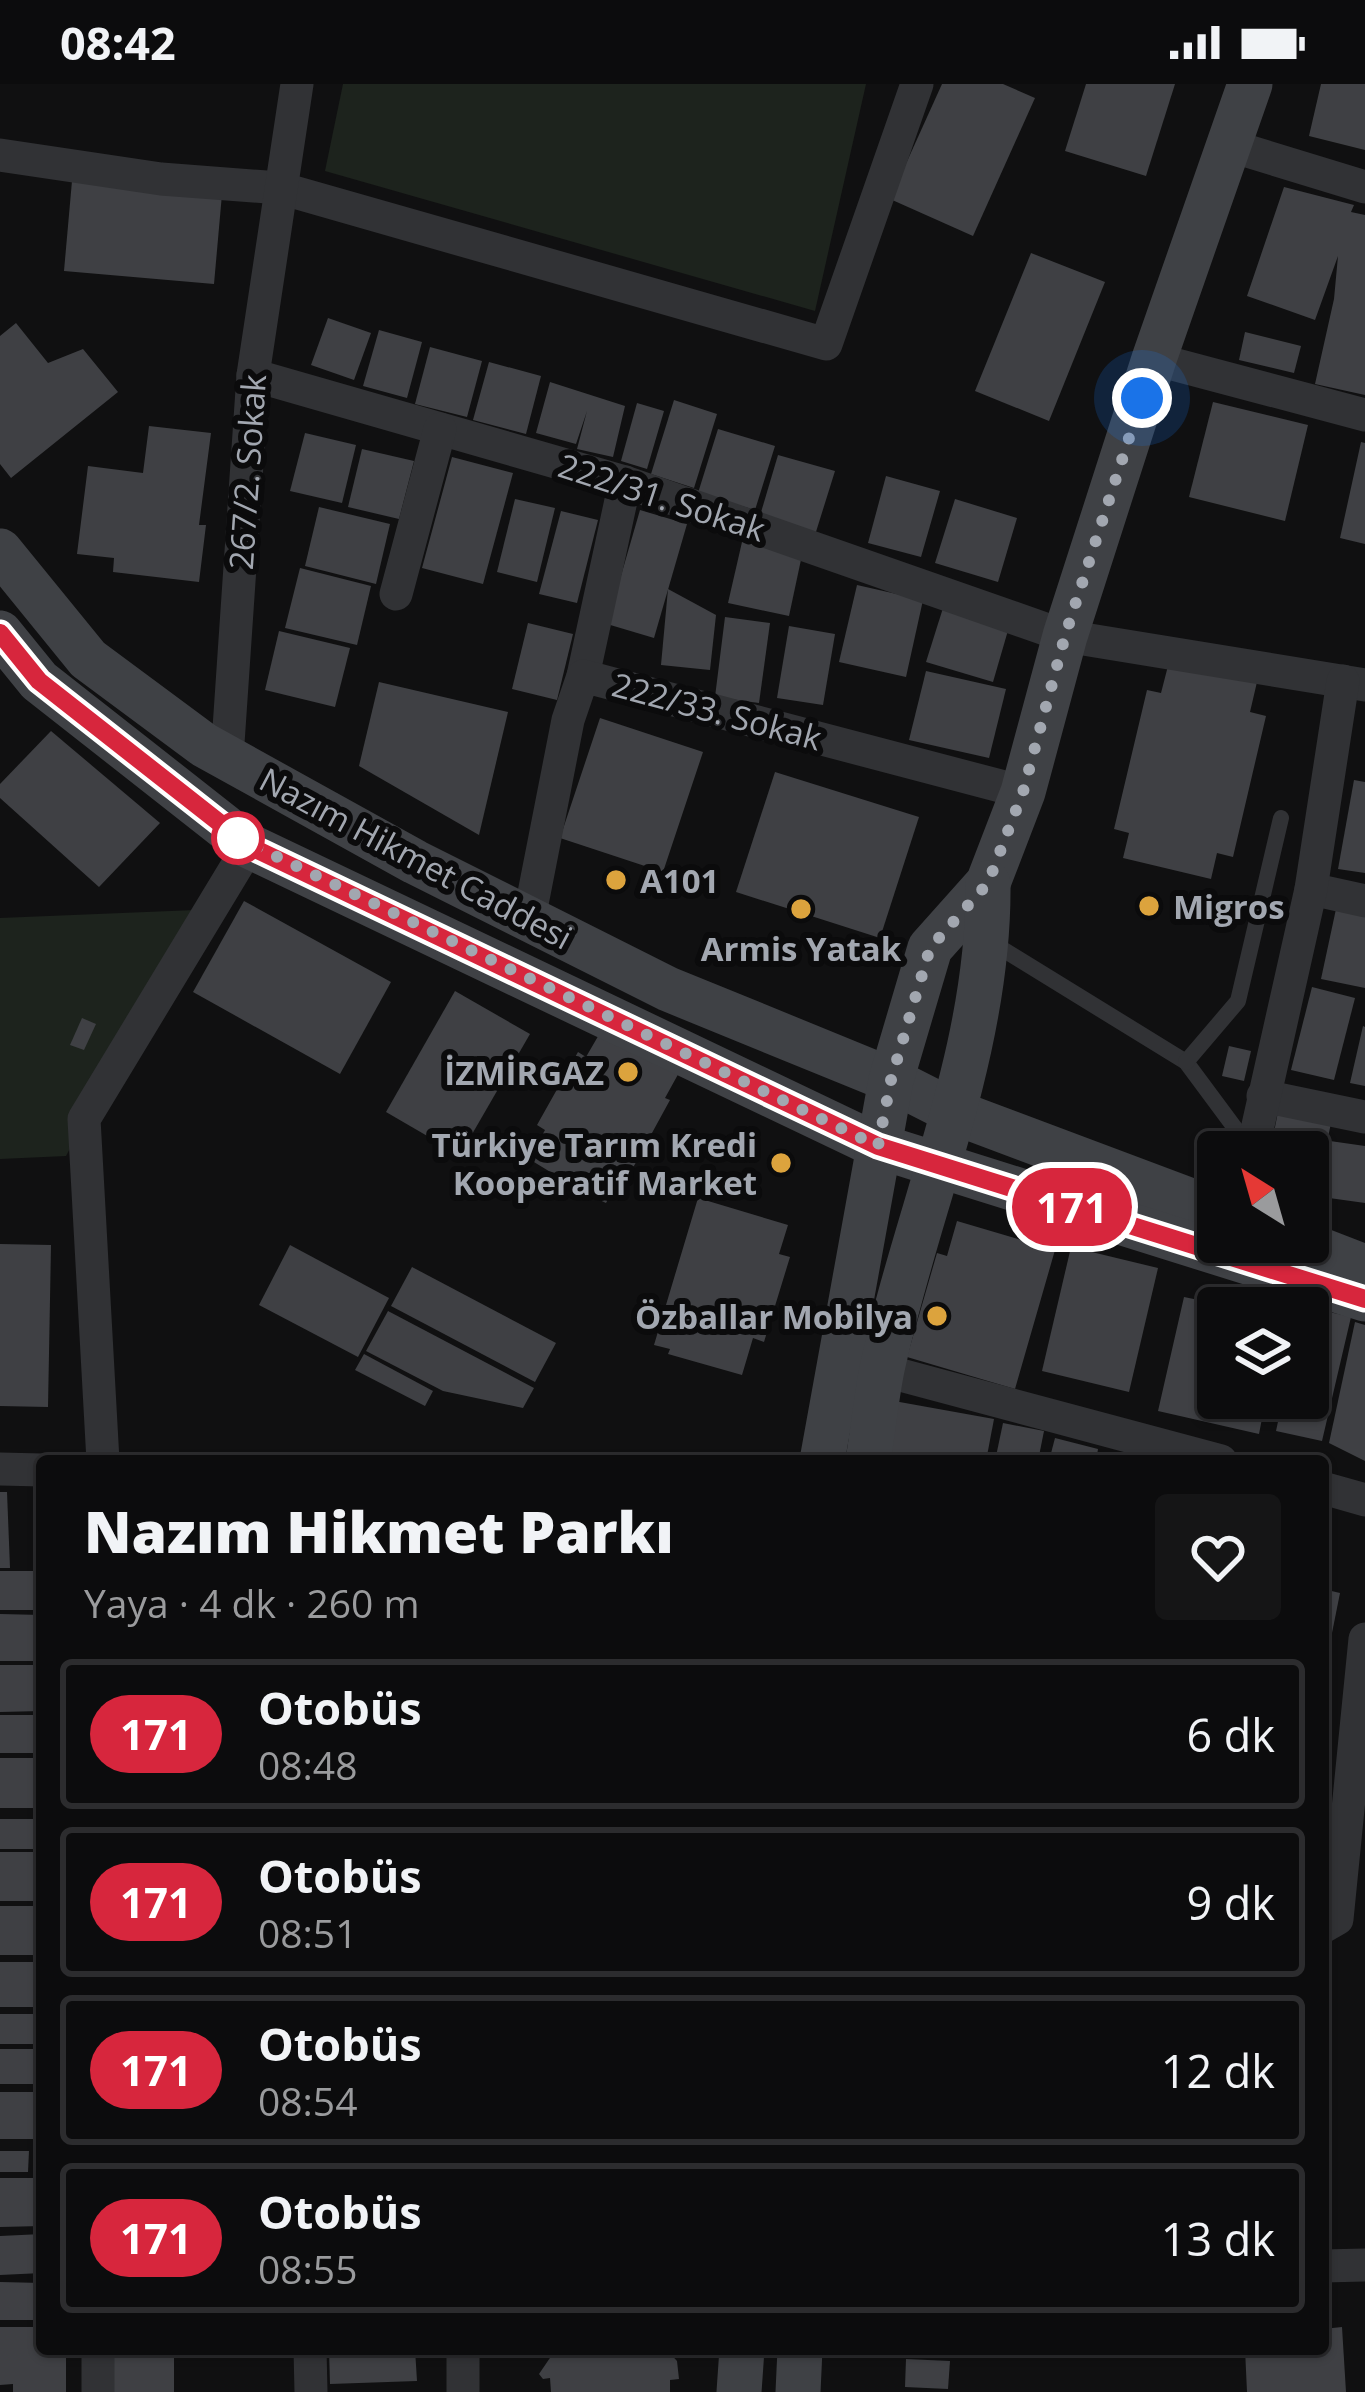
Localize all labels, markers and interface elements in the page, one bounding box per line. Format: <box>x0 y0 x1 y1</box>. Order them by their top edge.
text: 08:42 <box>60 12 176 73</box>
your location <box>1112 368 1172 428</box>
street label: 267/2. Sokak <box>218 372 276 571</box>
street label: 222/31. Sokak <box>553 442 772 552</box>
street label: 222/33. Sokak <box>608 661 827 761</box>
street label: Nazım Hikmet Caddesi <box>252 757 580 959</box>
unlabelled marker <box>213 813 263 863</box>
place label: A101 <box>640 858 719 903</box>
marker: A101 <box>603 867 629 893</box>
place label: Migros <box>1173 884 1285 929</box>
marker: Migros <box>1136 893 1162 919</box>
marker: Armis Yatak <box>788 896 814 922</box>
place label: Armis Yatak <box>701 926 902 971</box>
place label: İZMİRGAZ <box>444 1050 604 1095</box>
marker: İZMİRGAZ <box>615 1059 641 1085</box>
place label: Türkiye Tarım Kredi Kooperatif Market <box>431 1122 757 1205</box>
north arrow <box>1197 1131 1329 1263</box>
map controls <box>1197 1131 1329 1419</box>
marker: Türkiye Tarım Kredi Kooperatif Market <box>768 1150 794 1176</box>
line badge: 171 <box>1003 1168 1141 1246</box>
text: 171 <box>1036 1178 1108 1235</box>
button: layers <box>1197 1287 1329 1419</box>
place label: Özballar Mobilya <box>635 1294 913 1339</box>
marker: Özballar Mobilya <box>924 1303 950 1329</box>
text: Nazım Hikmet Parkı <box>84 1492 674 1570</box>
button: heart <box>1155 1494 1281 1620</box>
text: Yaya · 4 dk · 260 m <box>84 1576 420 1629</box>
text: Otobüs <box>258 1677 422 1738</box>
text: 6 dk <box>1186 1704 1275 1765</box>
text: 171 <box>120 1705 192 1762</box>
text: 08:48 <box>258 1738 357 1791</box>
text: Otobüs <box>258 1845 422 1906</box>
text: 9 dk <box>1186 1872 1275 1933</box>
text: 171 <box>120 1873 192 1930</box>
text: 08:51 <box>258 1906 357 1959</box>
text: Otobüs <box>258 2013 422 2074</box>
text: 12 dk <box>1161 2040 1275 2101</box>
text: 171 <box>120 2041 192 2098</box>
text: 08:54 <box>258 2074 357 2127</box>
text: Otobüs <box>258 2181 422 2242</box>
text: 13 dk <box>1161 2208 1275 2269</box>
text: 171 <box>120 2209 192 2266</box>
text: 08:55 <box>258 2242 357 2295</box>

